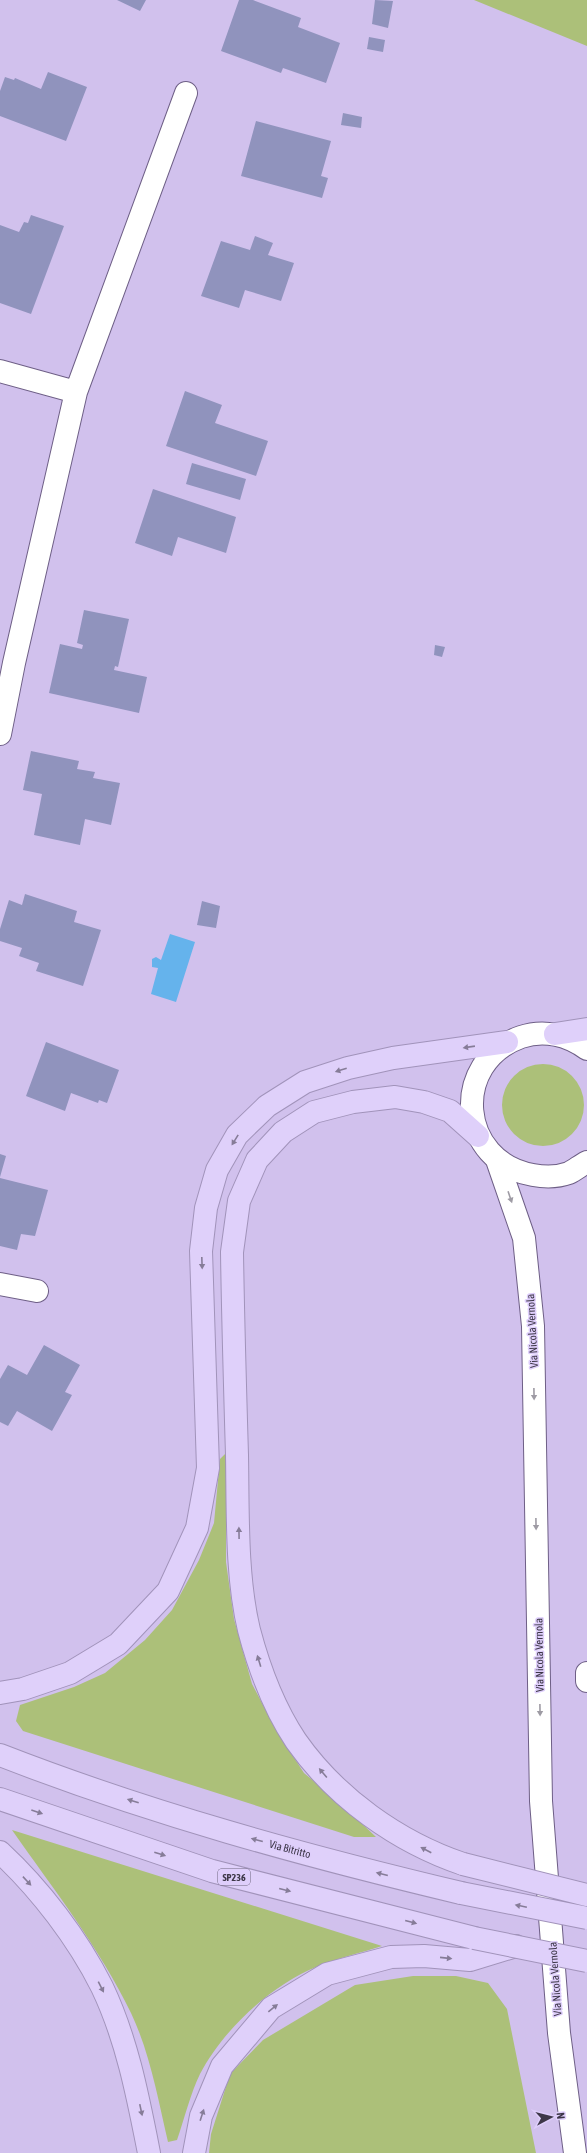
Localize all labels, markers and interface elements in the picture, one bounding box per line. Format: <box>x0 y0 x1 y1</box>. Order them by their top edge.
one-way arrow <box>463 1044 475 1050</box>
one-way arrow <box>335 1067 347 1073</box>
one-way arrow <box>231 1134 238 1146</box>
one-way arrow <box>507 1192 513 1204</box>
one-way arrow <box>199 1257 205 1270</box>
street label: Via Nicola Vernola <box>524 1294 540 1368</box>
one-way arrow <box>531 1388 537 1401</box>
one-way arrow <box>533 1518 540 1530</box>
one-way arrow <box>236 1526 242 1539</box>
street label: Via Nicola Vernola <box>532 1618 546 1692</box>
one-way arrow <box>256 1655 262 1667</box>
one-way arrow <box>536 1704 543 1716</box>
one-way arrow <box>319 1767 328 1778</box>
one-way arrow <box>126 1798 138 1804</box>
one-way arrow <box>31 1809 43 1815</box>
one-way arrow <box>251 1837 263 1843</box>
street label: Via Bitritto <box>268 1838 312 1860</box>
one-way arrow <box>421 1847 432 1853</box>
one-way arrow <box>154 1851 166 1857</box>
road number: SP236 <box>218 1869 250 1885</box>
one-way arrow <box>376 1871 388 1877</box>
one-way arrow <box>22 1876 32 1886</box>
one-way arrow <box>279 1887 291 1893</box>
one-way arrow <box>515 1902 527 1908</box>
one-way arrow <box>405 1919 417 1925</box>
street label: Via Nicola Vernola <box>546 1942 564 2016</box>
one-way arrow <box>440 1955 452 1961</box>
one-way arrow <box>98 1981 104 1993</box>
one-way arrow <box>267 2004 278 2013</box>
north arrow <box>531 2097 571 2137</box>
one-way arrow <box>138 2104 144 2117</box>
one-way arrow <box>199 2108 205 2120</box>
text: N <box>555 2112 567 2120</box>

